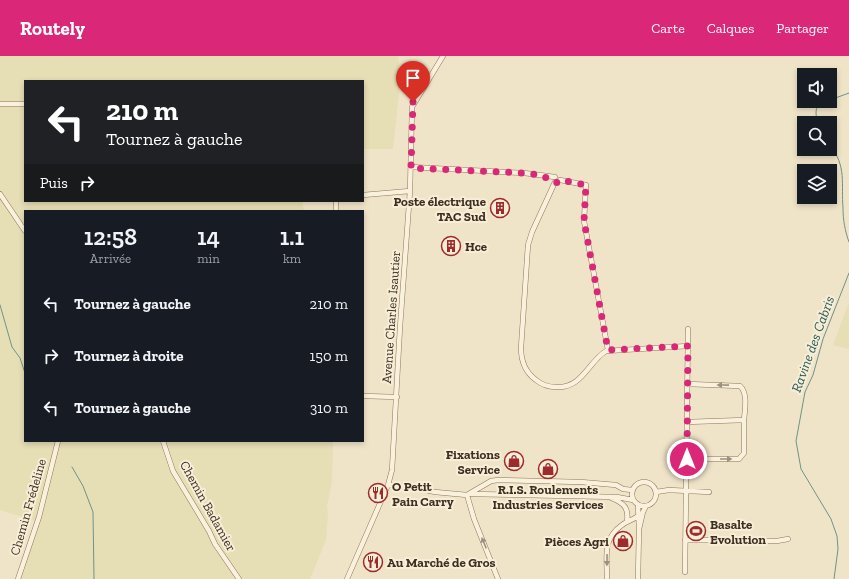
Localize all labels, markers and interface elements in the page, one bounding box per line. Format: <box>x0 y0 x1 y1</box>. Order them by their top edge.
text: Routely <box>20 17 85 40</box>
text: Carte <box>651 20 685 37</box>
text: Calques <box>707 20 754 37</box>
text: Partager <box>776 20 829 37</box>
pin <box>396 61 430 102</box>
icon: arrive <box>402 67 424 89</box>
map controls <box>797 68 837 204</box>
button: sound <box>797 68 837 108</box>
text: 210 m <box>106 94 178 127</box>
icon: left <box>40 96 92 148</box>
button: search <box>797 116 837 156</box>
text: Tournez à gauche <box>106 128 242 150</box>
button: layers <box>797 164 837 204</box>
icon: right <box>76 172 98 194</box>
text: Puis <box>40 174 68 192</box>
place label: Poste électrique TAC Sud <box>394 194 487 224</box>
building icon: Poste électrique TAC Sud <box>489 197 511 219</box>
text: 12:58 <box>84 222 137 251</box>
text: 14 <box>197 222 220 251</box>
text: 1.1 <box>280 222 304 251</box>
building icon: Hce <box>440 235 462 257</box>
place label: Hce <box>465 239 488 254</box>
street label: Avenue Charles Isautier <box>379 250 403 384</box>
text: Arrivée <box>90 251 131 266</box>
text: min <box>197 251 220 266</box>
text: km <box>283 251 301 266</box>
icon: left <box>40 293 62 315</box>
water label: Ravine des Cabris <box>788 293 838 395</box>
text: Tournez à gauche <box>74 295 191 313</box>
text: 210 m <box>310 295 348 313</box>
icon: right <box>40 345 62 367</box>
text: Tournez à droite <box>74 347 184 365</box>
text: 150 m <box>310 347 348 365</box>
one-way arrow <box>716 382 729 388</box>
icon: left <box>40 397 62 419</box>
text: Tournez à gauche <box>74 399 191 417</box>
text: 310 m <box>310 399 348 417</box>
position arrow <box>666 438 708 480</box>
place label: Fixations Service <box>446 447 501 477</box>
shop icon: Fixations Service <box>503 450 525 472</box>
one-way arrow <box>720 456 733 462</box>
street label: Chemin Frédeline <box>7 457 49 557</box>
street label: Chemin Badamier <box>177 458 239 554</box>
shop icon: R.I.S. Roulements Industries Services <box>537 458 559 480</box>
place label: O Petit Pain Carry <box>392 479 454 509</box>
restaurant icon: O Petit Pain Carry <box>367 482 389 504</box>
place label: R.I.S. Roulements Industries Services <box>492 482 604 512</box>
place label: Basalte Evolution <box>710 517 766 547</box>
sports icon: Basalte Evolution <box>685 520 707 542</box>
shop icon: Pièces Agri <box>612 530 634 552</box>
place label: Pièces Agri <box>545 534 609 549</box>
one-way arrow <box>480 536 486 548</box>
restaurant icon: Au Marché de Gros <box>362 551 384 573</box>
one-way arrow <box>604 554 610 567</box>
place label: Au Marché de Gros <box>387 555 496 570</box>

